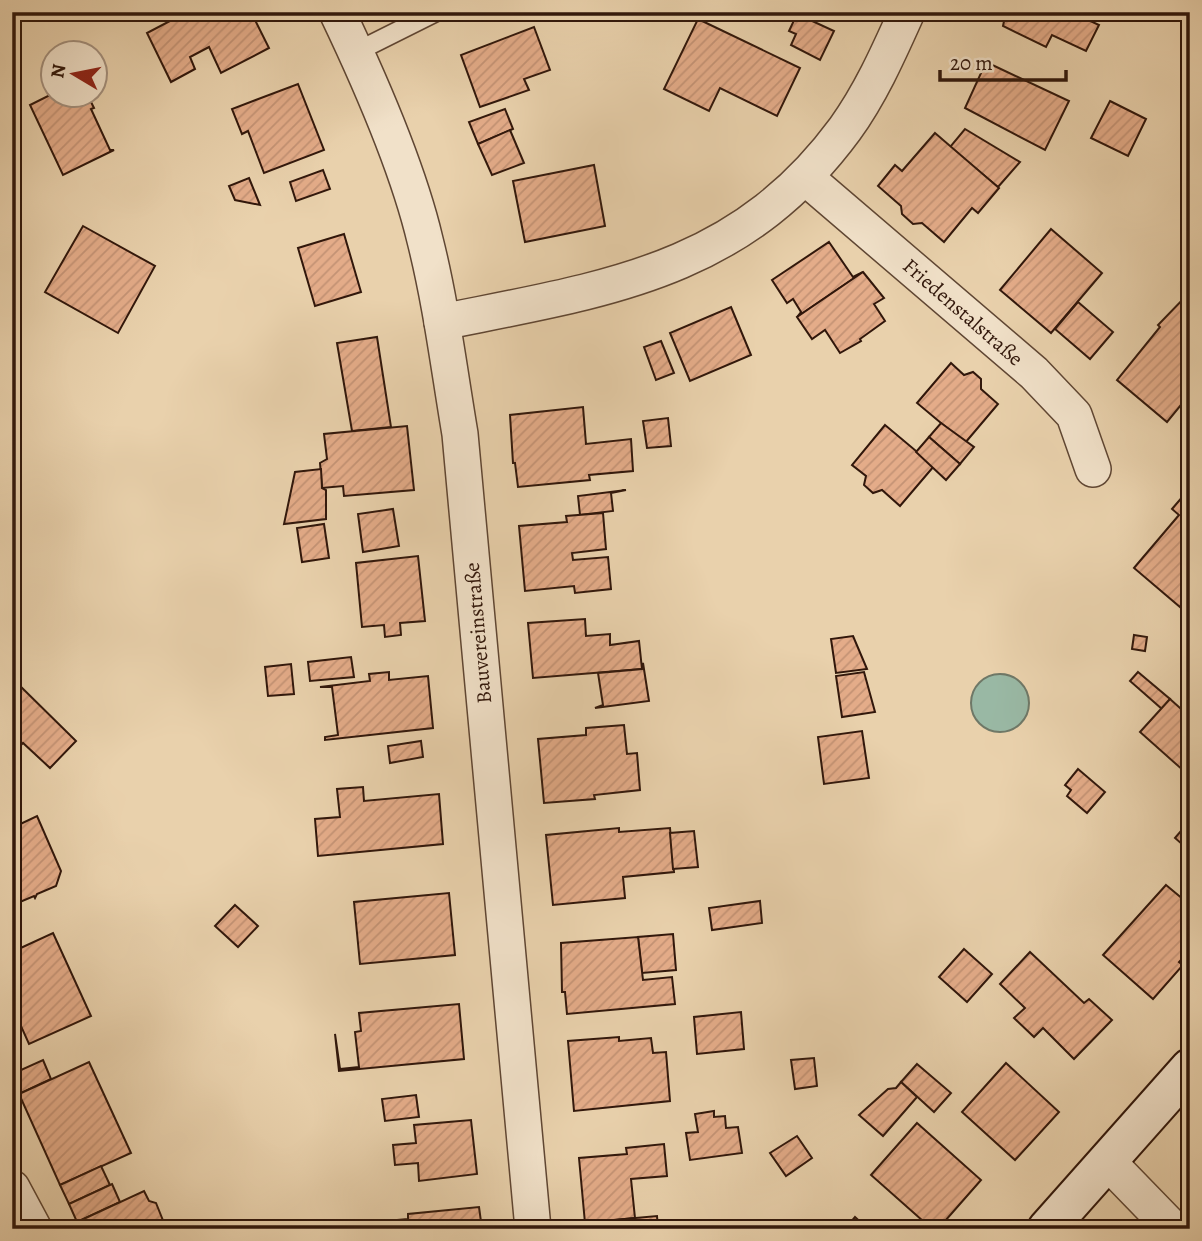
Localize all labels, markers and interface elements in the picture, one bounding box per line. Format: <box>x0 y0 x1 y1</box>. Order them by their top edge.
north arrow <box>38 38 108 108</box>
scale bar <box>940 38 1066 82</box>
text: 20 m <box>950 49 993 77</box>
text: N <box>44 62 72 80</box>
street label: Friedenstalstraße <box>897 252 1029 372</box>
street label: Bauvereinstraße <box>458 561 498 705</box>

